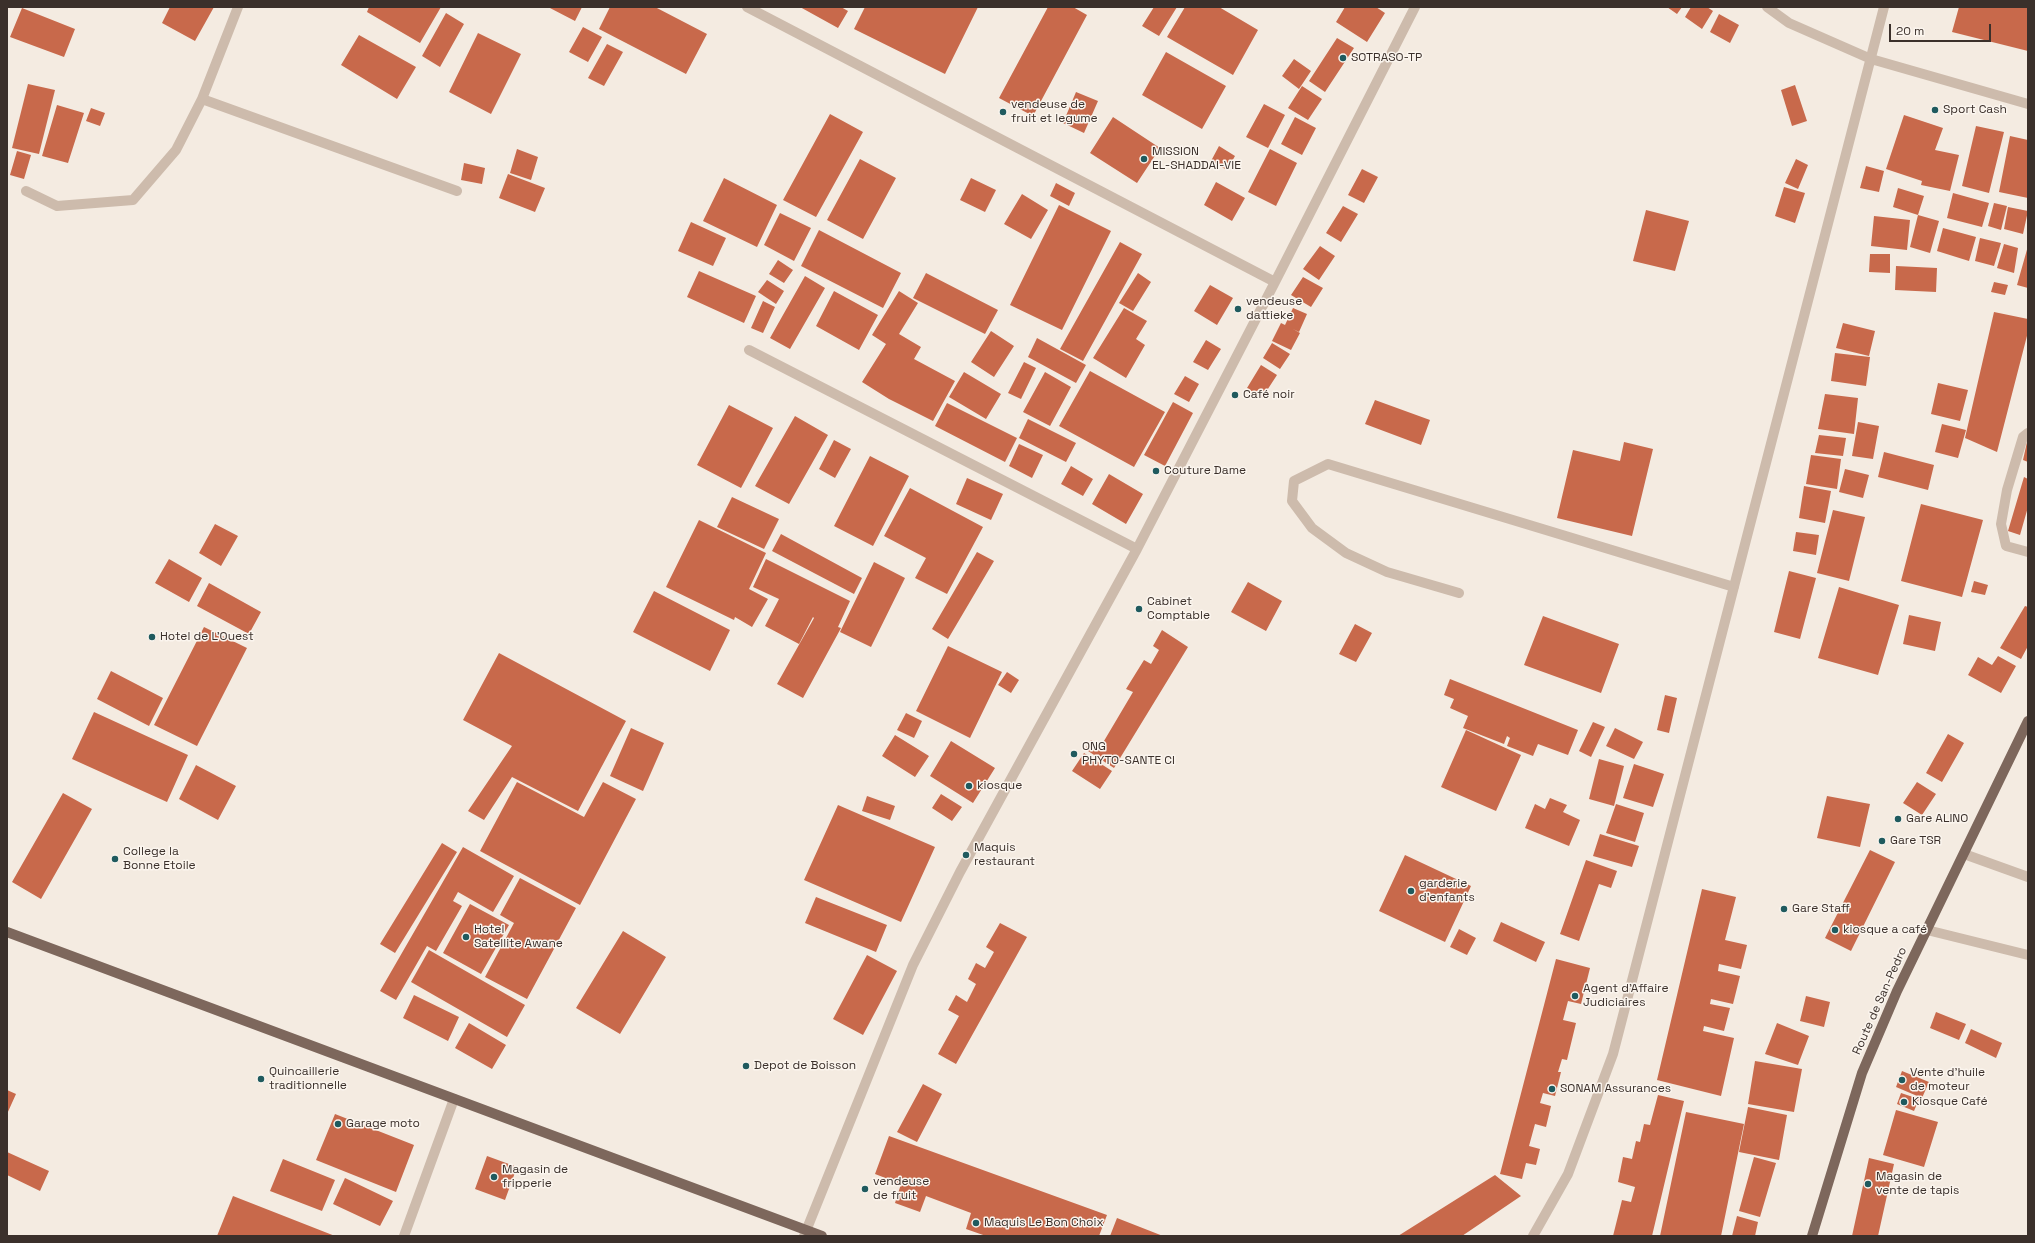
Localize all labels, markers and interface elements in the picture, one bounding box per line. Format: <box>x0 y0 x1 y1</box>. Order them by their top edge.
scale bar <box>1891 16 1993 42</box>
text: 20 m <box>1896 23 1924 39</box>
place label: SOTRASO-TP <box>1351 51 1422 65</box>
marker: SOTRASO-TP <box>1338 53 1348 63</box>
place label: vendeuse de fruit et legume <box>1011 98 1098 126</box>
place label: Sport Cash <box>1943 103 2007 117</box>
marker: Sport Cash <box>1930 105 1940 115</box>
marker: vendeuse de fruit et legume <box>998 107 1008 117</box>
place label: MISSION EL-SHADDAI-VIE <box>1152 145 1241 173</box>
marker: MISSION EL-SHADDAI-VIE <box>1139 154 1149 164</box>
place label: vendeuse dattieke <box>1246 295 1302 323</box>
marker: vendeuse dattieke <box>1233 304 1243 314</box>
place label: Café noir <box>1243 388 1295 402</box>
marker: Café noir <box>1230 390 1240 400</box>
place label: Couture Dame <box>1164 464 1246 478</box>
marker: Couture Dame <box>1151 466 1161 476</box>
place label: Cabinet Comptable <box>1147 595 1210 623</box>
marker: Cabinet Comptable <box>1134 604 1144 614</box>
place label: Hotel de L'Ouest <box>160 630 254 644</box>
marker: Hotel de L'Ouest <box>147 632 157 642</box>
place label: ONG PHYTO-SANTE CI <box>1082 740 1175 768</box>
marker: ONG PHYTO-SANTE CI <box>1069 749 1079 759</box>
place label: kiosque <box>977 779 1022 793</box>
marker: kiosque <box>964 781 974 791</box>
place label: Gare ALINO <box>1906 812 1968 826</box>
marker: Gare ALINO <box>1893 814 1903 824</box>
place label: Gare TSR <box>1890 834 1941 848</box>
marker: Gare TSR <box>1877 836 1887 846</box>
place label: Maquis restaurant <box>974 841 1035 869</box>
place label: College la Bonne Etoile <box>123 845 196 873</box>
marker: Maquis restaurant <box>961 850 971 860</box>
marker: College la Bonne Etoile <box>110 854 120 864</box>
place label: garderie d'enfants <box>1419 877 1475 905</box>
marker: garderie d'enfants <box>1406 886 1416 896</box>
place label: Gare Staff <box>1792 902 1850 916</box>
marker: Gare Staff <box>1779 904 1789 914</box>
place label: Hotel Satellite Awane <box>474 923 563 951</box>
place label: kiosque a café <box>1843 923 1927 937</box>
marker: kiosque a café <box>1830 925 1840 935</box>
marker: Hotel Satellite Awane <box>461 932 471 942</box>
street label: Route de San-Pedro <box>1850 945 1910 1057</box>
place label: Agent d'Affaire Judiciaires <box>1583 982 1668 1010</box>
marker: Agent d'Affaire Judiciaires <box>1570 991 1580 1001</box>
place label: Depot de Boisson <box>754 1059 856 1073</box>
marker: Depot de Boisson <box>741 1061 751 1071</box>
place label: Quincaillerie traditionnelle <box>269 1065 347 1093</box>
place label: Vente d'huile de moteur <box>1910 1066 1985 1094</box>
marker: Quincaillerie traditionnelle <box>256 1074 266 1084</box>
marker: Vente d'huile de moteur <box>1897 1075 1907 1085</box>
place label: SONAM Assurances <box>1560 1082 1671 1096</box>
marker: SONAM Assurances <box>1547 1084 1557 1094</box>
place label: Kiosque Café <box>1912 1095 1988 1109</box>
marker: Kiosque Café <box>1899 1097 1909 1107</box>
place label: Garage moto <box>346 1117 420 1131</box>
marker: Garage moto <box>333 1119 343 1129</box>
place label: Magasin de fripperie <box>502 1163 568 1191</box>
place label: Magasin de vente de tapis <box>1876 1170 1959 1198</box>
marker: Magasin de fripperie <box>489 1172 499 1182</box>
place label: vendeuse de fruit <box>873 1175 929 1203</box>
marker: Magasin de vente de tapis <box>1863 1179 1873 1189</box>
marker: vendeuse de fruit <box>860 1184 870 1194</box>
place label: Maquis Le Bon Choix <box>984 1216 1104 1230</box>
marker: Maquis Le Bon Choix <box>971 1218 981 1228</box>

